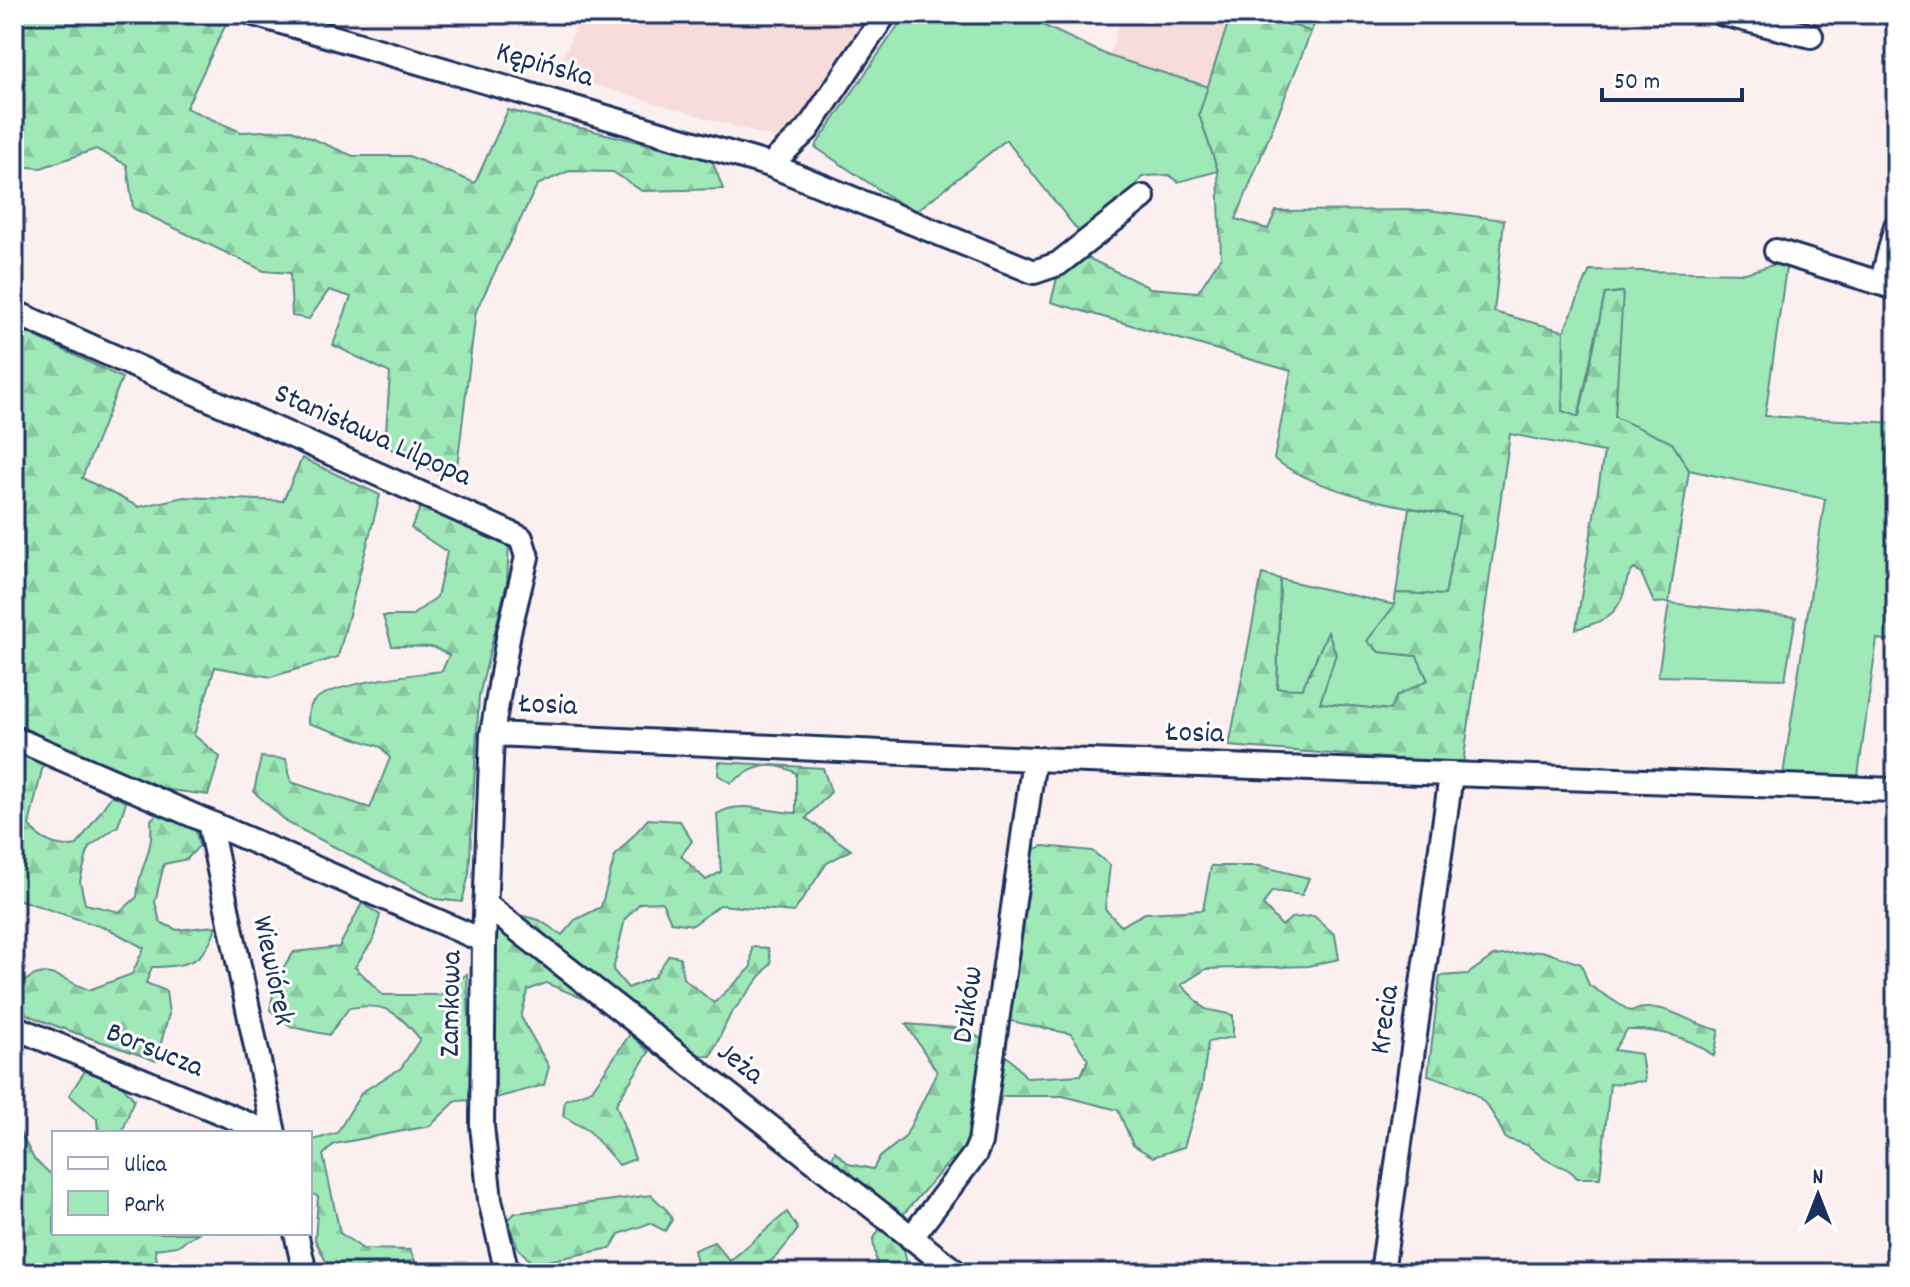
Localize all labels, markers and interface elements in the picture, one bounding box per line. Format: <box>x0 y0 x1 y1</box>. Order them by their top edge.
street label: Kępińska <box>490 33 599 102</box>
scale bar <box>1602 52 1742 102</box>
text: 50 m <box>1614 66 1660 100</box>
street label: Stanisława Lilpopa <box>266 374 479 500</box>
street label: Łosia <box>517 684 579 730</box>
street label: Łosia <box>1164 712 1226 758</box>
street label: Wiewiórek <box>238 912 304 1030</box>
street label: Zamkowa <box>431 949 475 1058</box>
street label: Dzików <box>943 964 997 1046</box>
street label: Krecia <box>1361 982 1413 1058</box>
street label: Borsucza <box>99 1013 210 1091</box>
street label: Jeża <box>706 1033 773 1098</box>
legend <box>52 1131 312 1235</box>
text: Ulica <box>124 1149 167 1183</box>
north arrow <box>1778 1155 1858 1235</box>
text: N <box>1813 1163 1824 1194</box>
text: Park <box>124 1189 165 1223</box>

